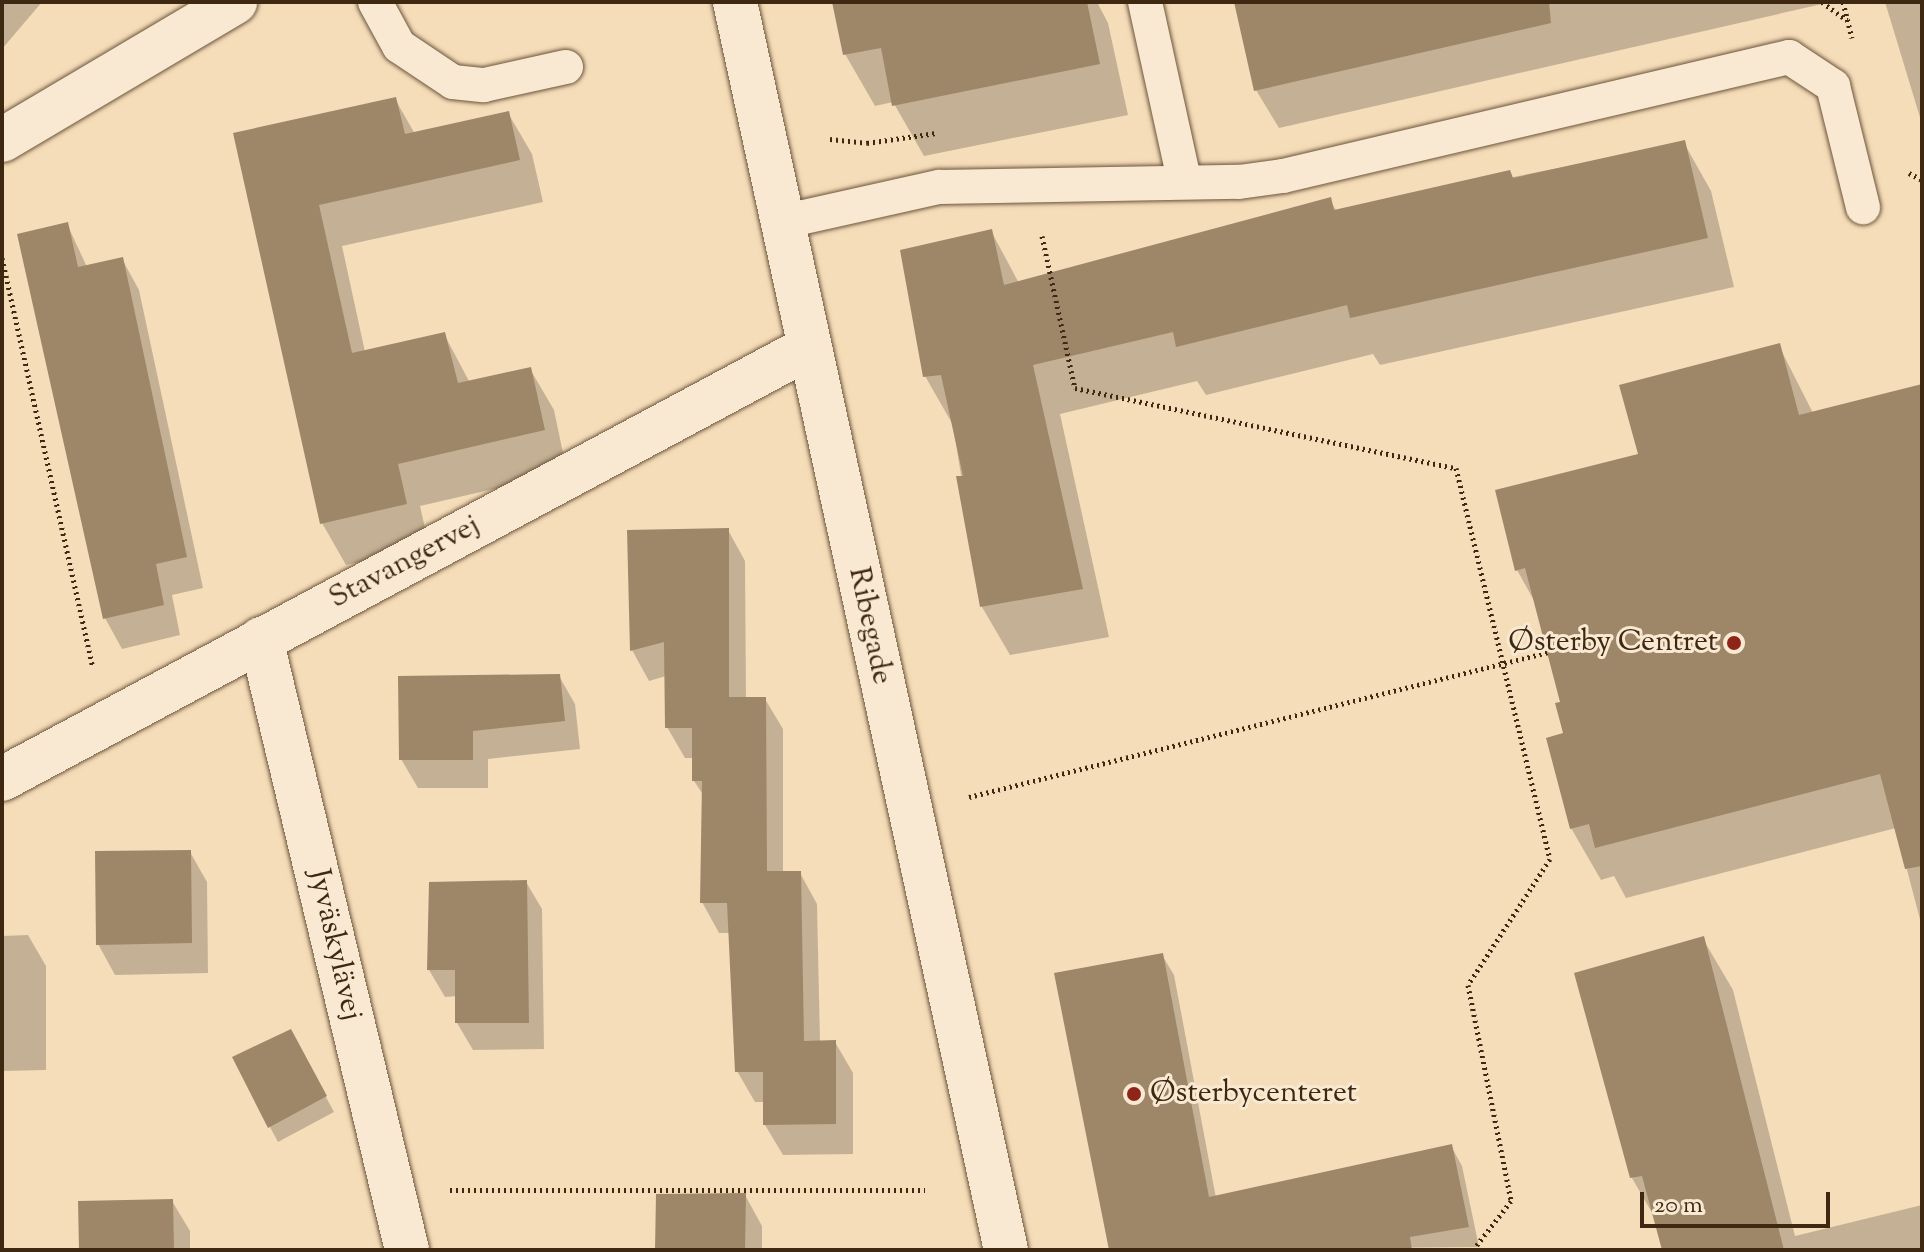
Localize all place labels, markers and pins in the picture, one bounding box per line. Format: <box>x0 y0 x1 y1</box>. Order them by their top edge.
place label: Østerby Centret <box>1508 625 1718 661</box>
marker: Østerby Centret <box>1725 634 1743 652</box>
place label: Østerbycenteret <box>1150 1076 1357 1112</box>
marker: Østerbycenteret <box>1125 1085 1143 1103</box>

